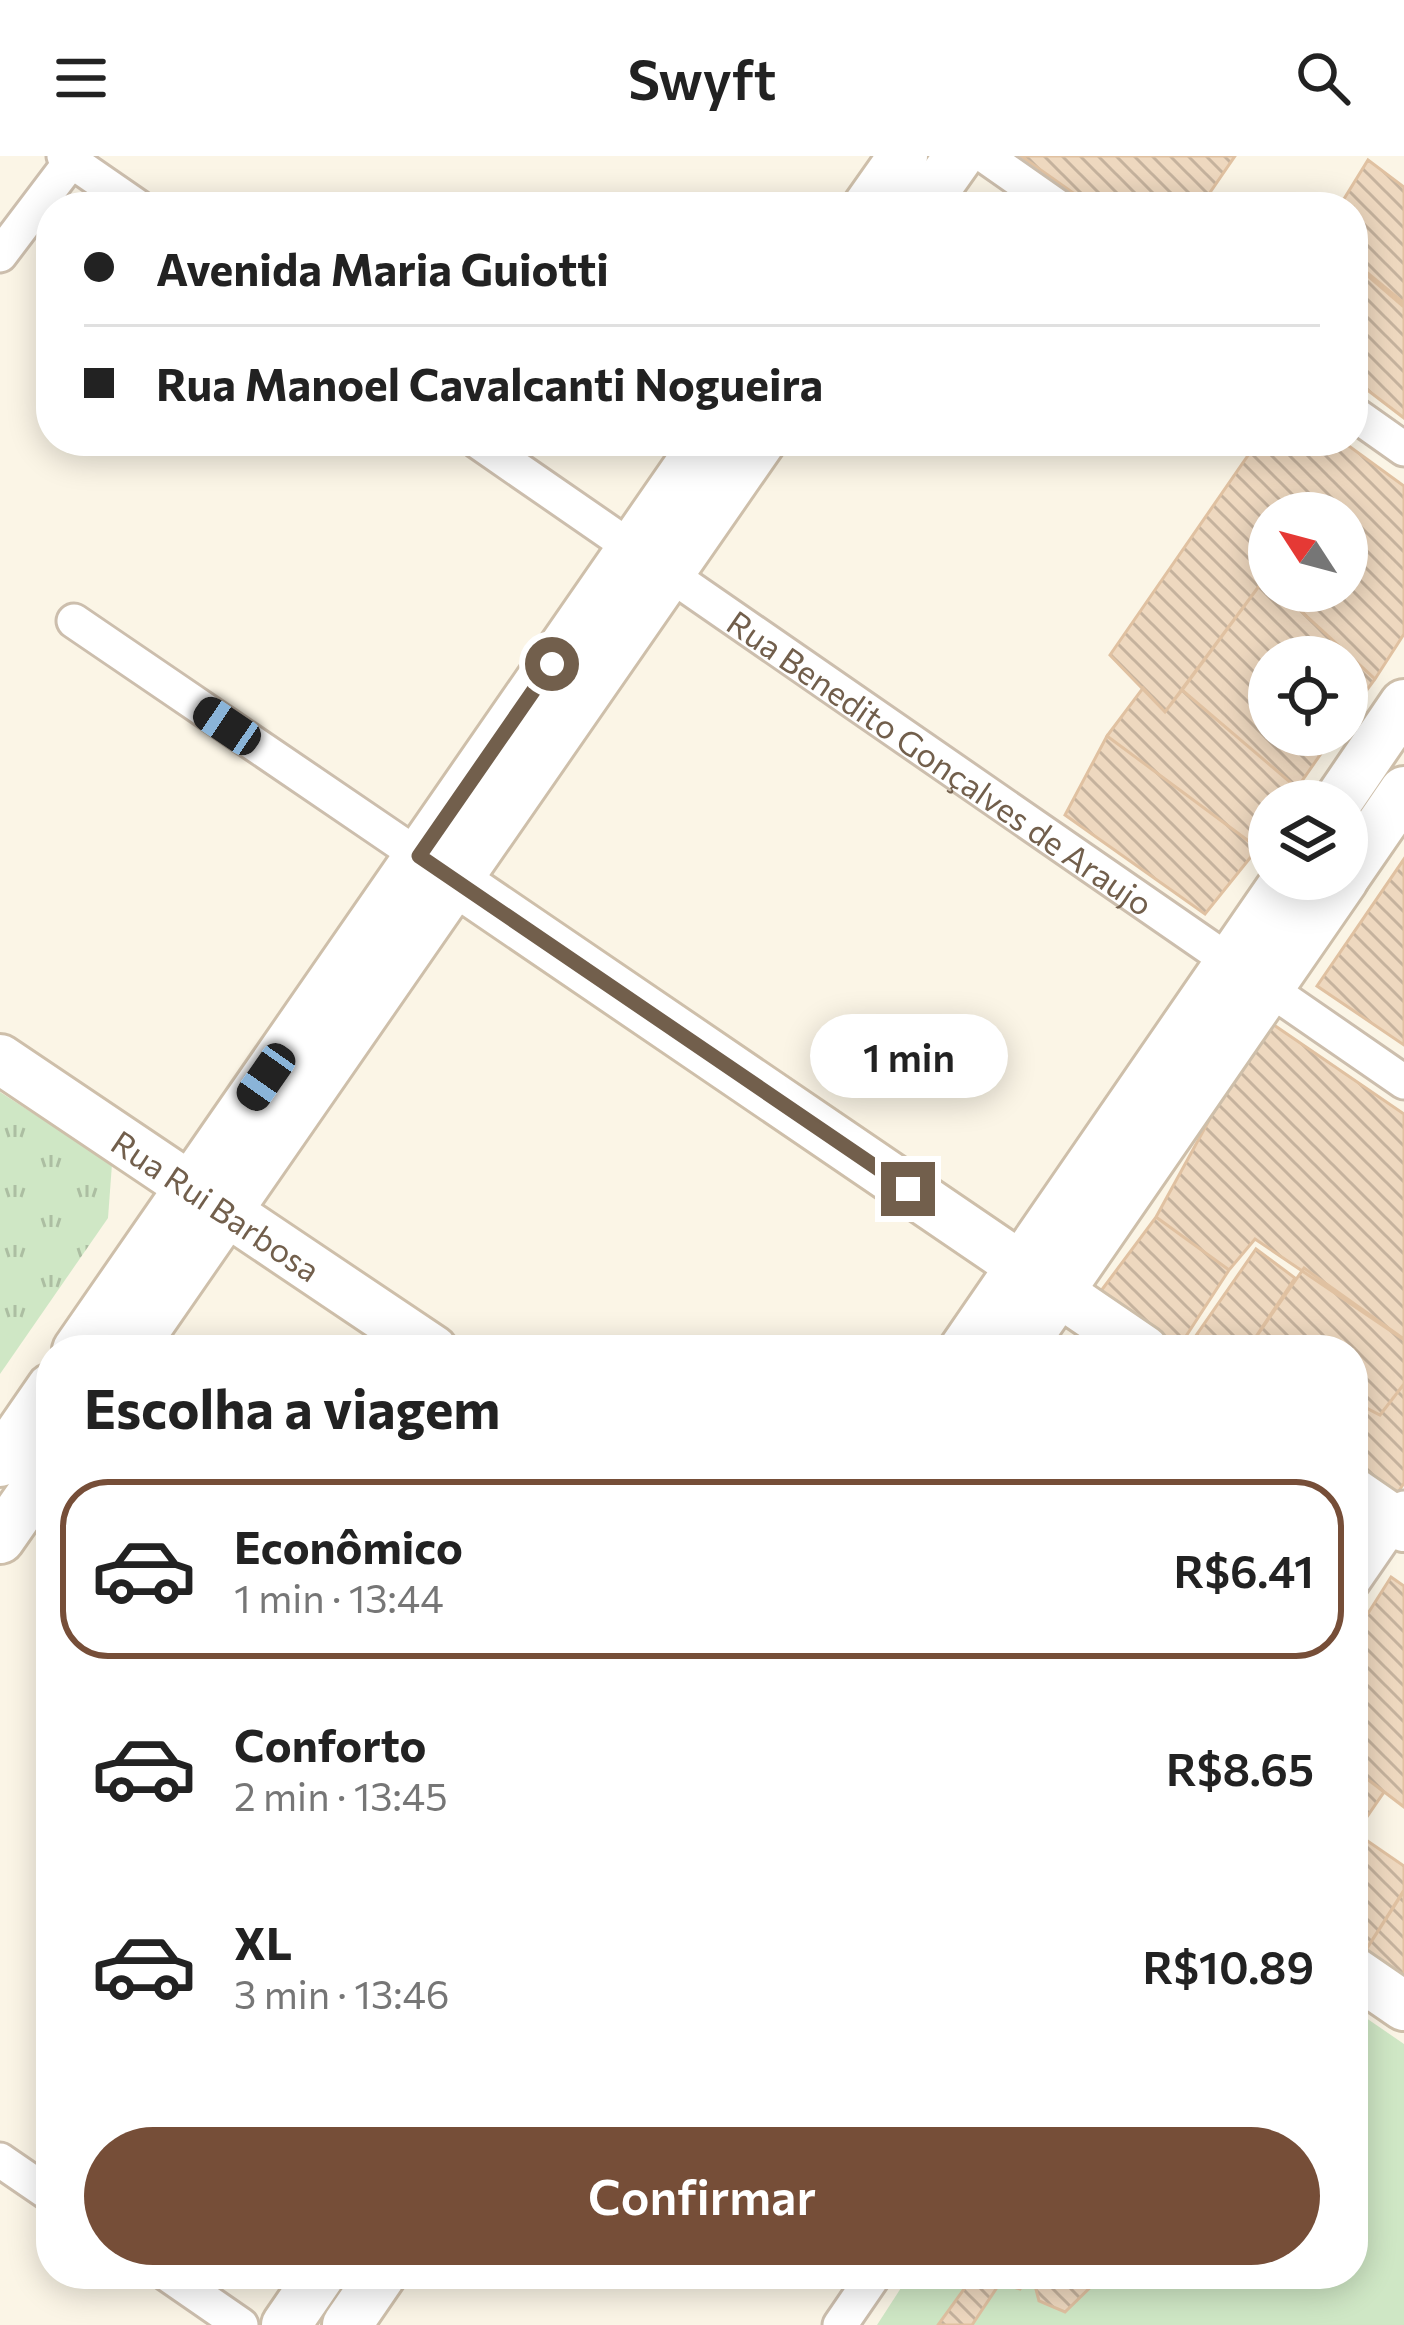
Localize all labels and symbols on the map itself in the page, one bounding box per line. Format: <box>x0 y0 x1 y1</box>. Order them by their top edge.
north arrow <box>1248 492 1368 612</box>
street label: Rua Benedito Gonçalves de Araujo <box>720 600 1162 923</box>
route start <box>525 637 579 691</box>
car <box>187 691 267 761</box>
callout: 1 min <box>809 1015 1007 1099</box>
car <box>231 1037 301 1117</box>
street label: Rua Rui Barbosa <box>105 1120 329 1289</box>
route end <box>881 1162 935 1216</box>

